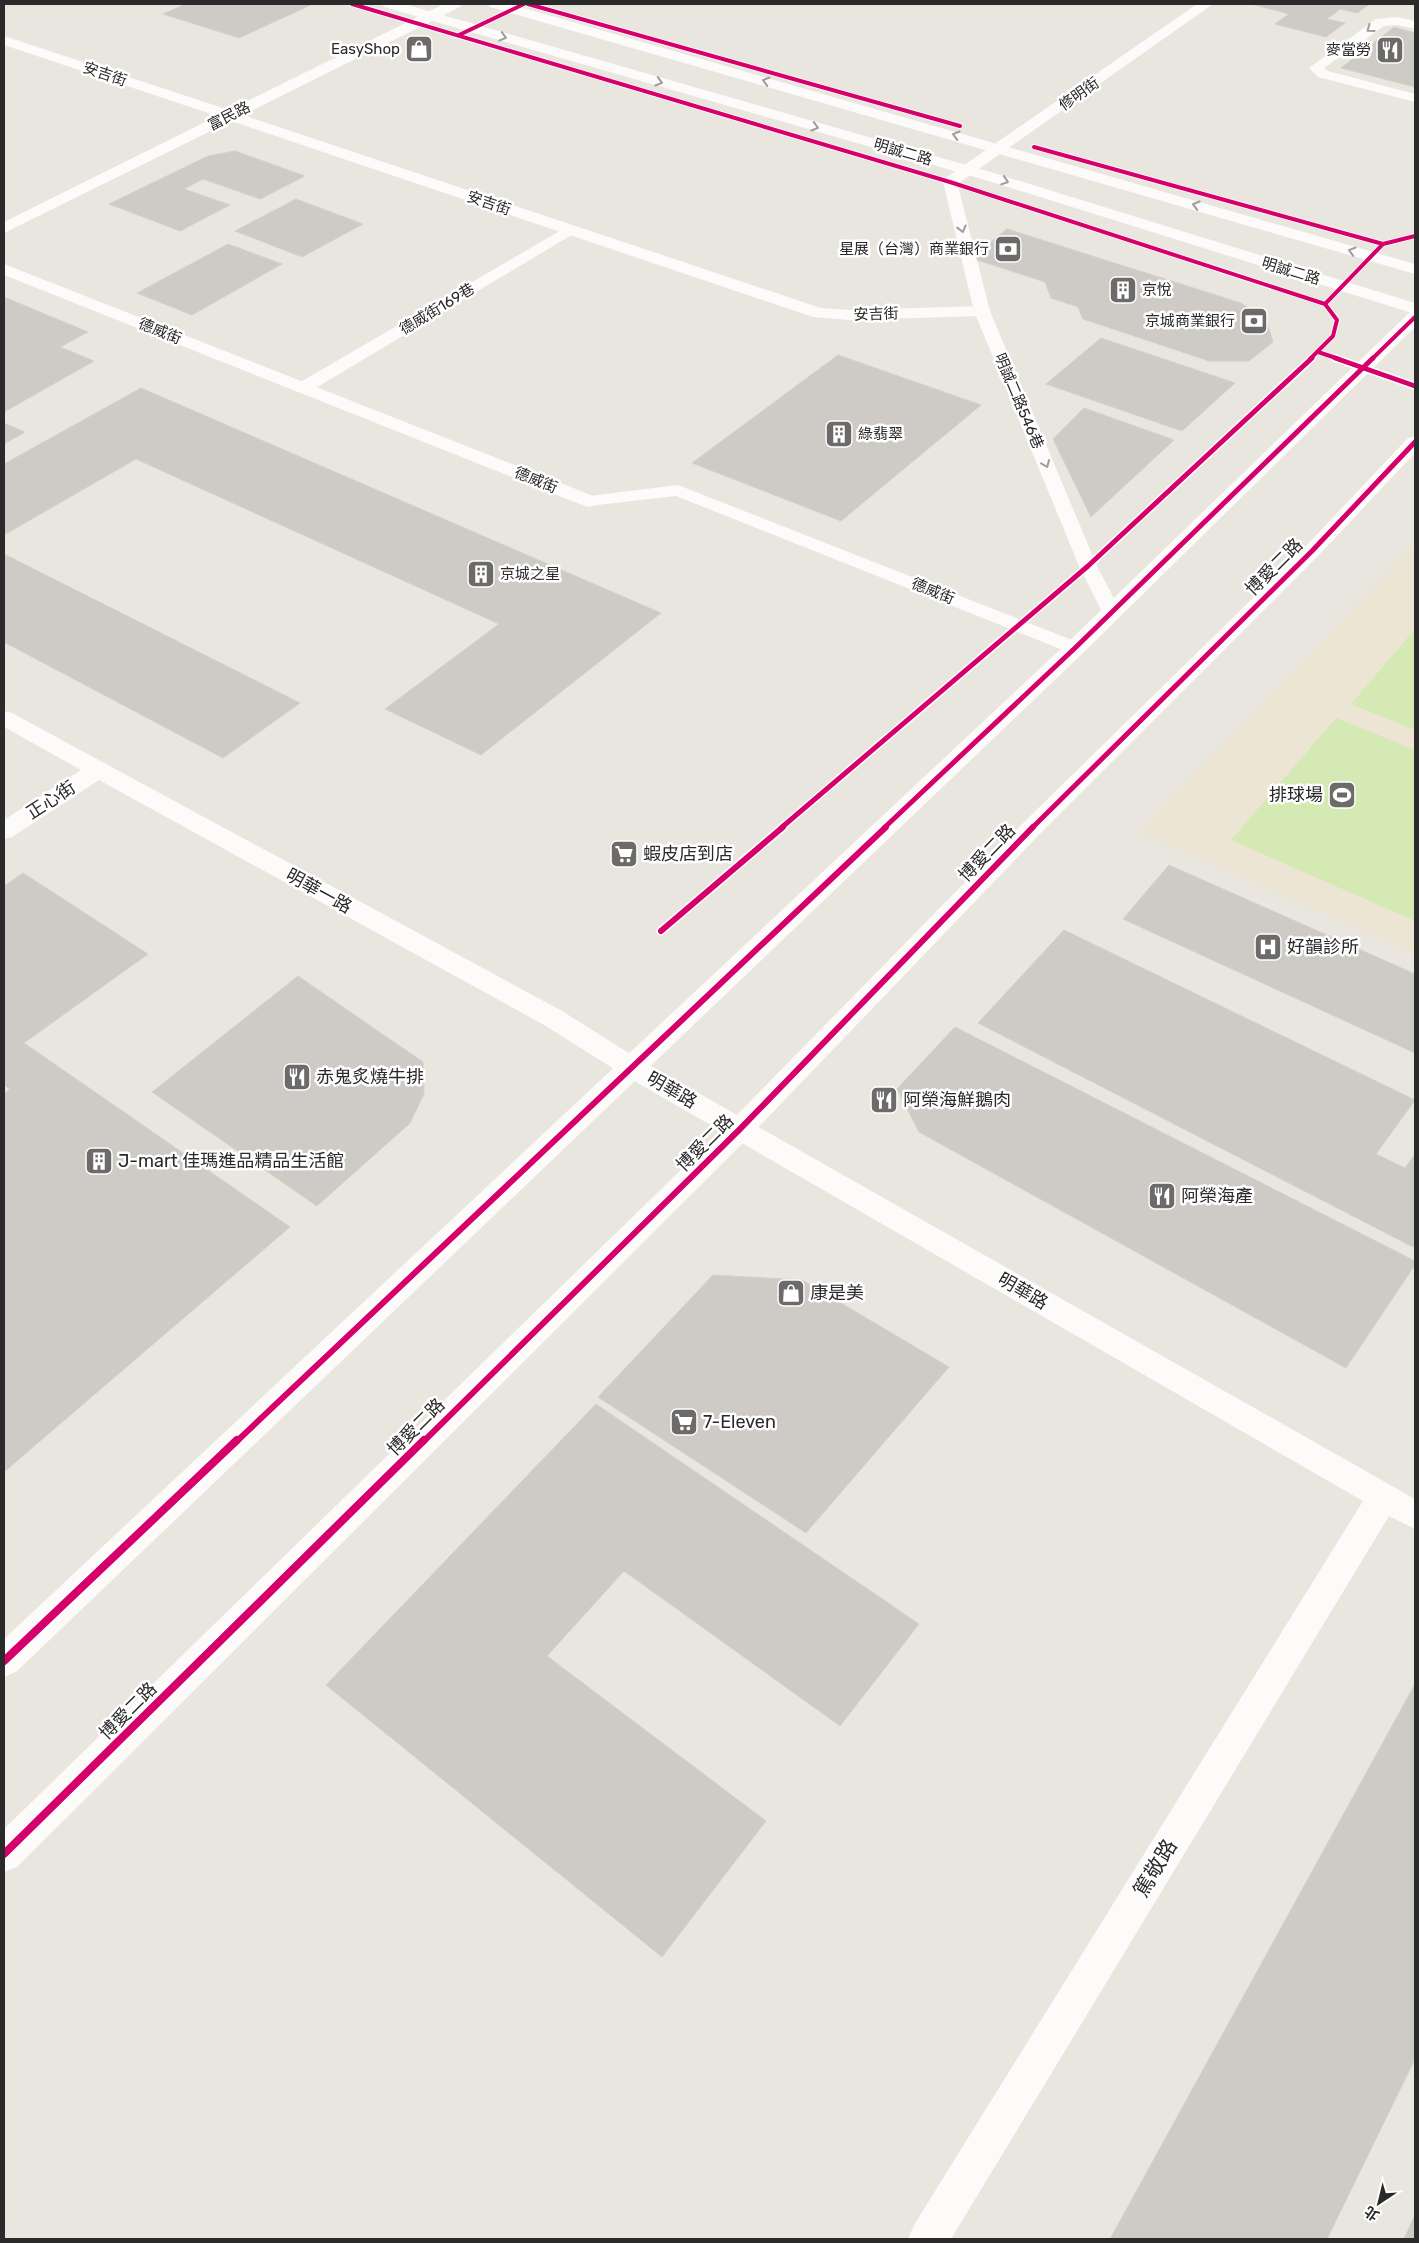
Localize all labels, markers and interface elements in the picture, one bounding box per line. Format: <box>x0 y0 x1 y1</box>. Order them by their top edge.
one-way arrow <box>1367 24 1376 32</box>
one-way arrow <box>498 32 507 42</box>
shop icon: EasyShop <box>404 34 434 64</box>
restaurant icon: 麥當勞 <box>1375 35 1405 65</box>
place label: EasyShop <box>331 40 400 58</box>
place label: 麥當勞 <box>1326 41 1371 59</box>
street label: 安吉街 <box>81 58 129 90</box>
street label: 修明街 <box>1055 74 1103 114</box>
one-way arrow <box>655 76 664 87</box>
one-way arrow <box>762 77 770 87</box>
street label: 富民路 <box>205 98 253 134</box>
one-way arrow <box>811 121 819 131</box>
one-way arrow <box>952 131 960 141</box>
street label: 明誠二路 <box>872 135 934 169</box>
one-way arrow <box>1001 176 1009 186</box>
street label: 安吉街 <box>465 187 513 219</box>
one-way arrow <box>1192 201 1200 211</box>
one-way arrow <box>956 225 967 234</box>
bank icon: 星展（台灣）商業銀行 <box>993 234 1023 264</box>
place label: 星展（台灣）商業銀行 <box>839 240 989 258</box>
one-way arrow <box>1348 246 1356 256</box>
street label: 明誠二路 <box>1260 254 1322 288</box>
building icon: 京悅 <box>1108 275 1138 305</box>
street label: 德威街169巷 <box>396 280 478 338</box>
place label: 京悅 <box>1142 281 1172 299</box>
street label: 安吉街 <box>853 304 899 324</box>
bank icon: 京城商業銀行 <box>1239 306 1269 336</box>
place label: 京城商業銀行 <box>1145 312 1235 330</box>
street label: 德威街 <box>136 314 184 348</box>
street label: 明誠二路546巷 <box>991 350 1047 452</box>
building icon: 綠翡翠 <box>824 419 854 449</box>
place label: 綠翡翠 <box>858 425 903 443</box>
one-way arrow <box>1039 459 1050 468</box>
street label: 德威街 <box>512 463 560 497</box>
street label: 博愛二路 <box>1241 534 1307 600</box>
building icon: 京城之星 <box>466 559 496 589</box>
place label: 京城之星 <box>500 565 560 583</box>
street label: 德威街 <box>909 574 957 608</box>
street label: 正心街 <box>22 776 80 824</box>
sports icon: 排球場 <box>1327 780 1357 810</box>
place label: 排球場 <box>1269 784 1323 806</box>
street label: 博愛二路 <box>954 819 1020 887</box>
supermarket icon: 蝦皮店到店 <box>609 839 639 869</box>
place label: 蝦皮店到店 <box>643 843 733 865</box>
street label: 明華一路 <box>282 864 356 918</box>
hospital icon: 好韻診所 <box>1253 932 1283 962</box>
place label: 好韻診所 <box>1287 936 1359 958</box>
restaurant icon: 赤鬼炙燒牛排 <box>282 1062 312 1092</box>
place label: 赤鬼炙燒牛排 <box>316 1066 424 1088</box>
street label: 明華路 <box>643 1067 701 1113</box>
restaurant icon: 阿榮海鮮鵝肉 <box>869 1085 899 1115</box>
place label: 阿榮海鮮鵝肉 <box>903 1089 1011 1111</box>
street label: 博愛二路 <box>672 1110 738 1176</box>
building icon: J-mart 佳瑪進品精品生活館 <box>84 1146 114 1176</box>
place label: J-mart 佳瑪進品精品生活館 <box>118 1150 344 1172</box>
restaurant icon: 阿榮海產 <box>1147 1181 1177 1211</box>
place label: 阿榮海產 <box>1181 1185 1253 1207</box>
street label: 明華路 <box>994 1268 1052 1314</box>
shop icon: 康是美 <box>776 1278 806 1308</box>
place label: 康是美 <box>810 1282 864 1304</box>
street label: 博愛二路 <box>383 1394 449 1460</box>
supermarket icon: 7-Eleven <box>669 1407 699 1437</box>
place label: 7-Eleven <box>703 1411 776 1433</box>
street label: 博愛二路 <box>95 1678 161 1744</box>
street label: 篤敬路 <box>1128 1835 1182 1901</box>
north arrow <box>1354 2178 1404 2228</box>
text: 北 <box>1361 2202 1382 2224</box>

